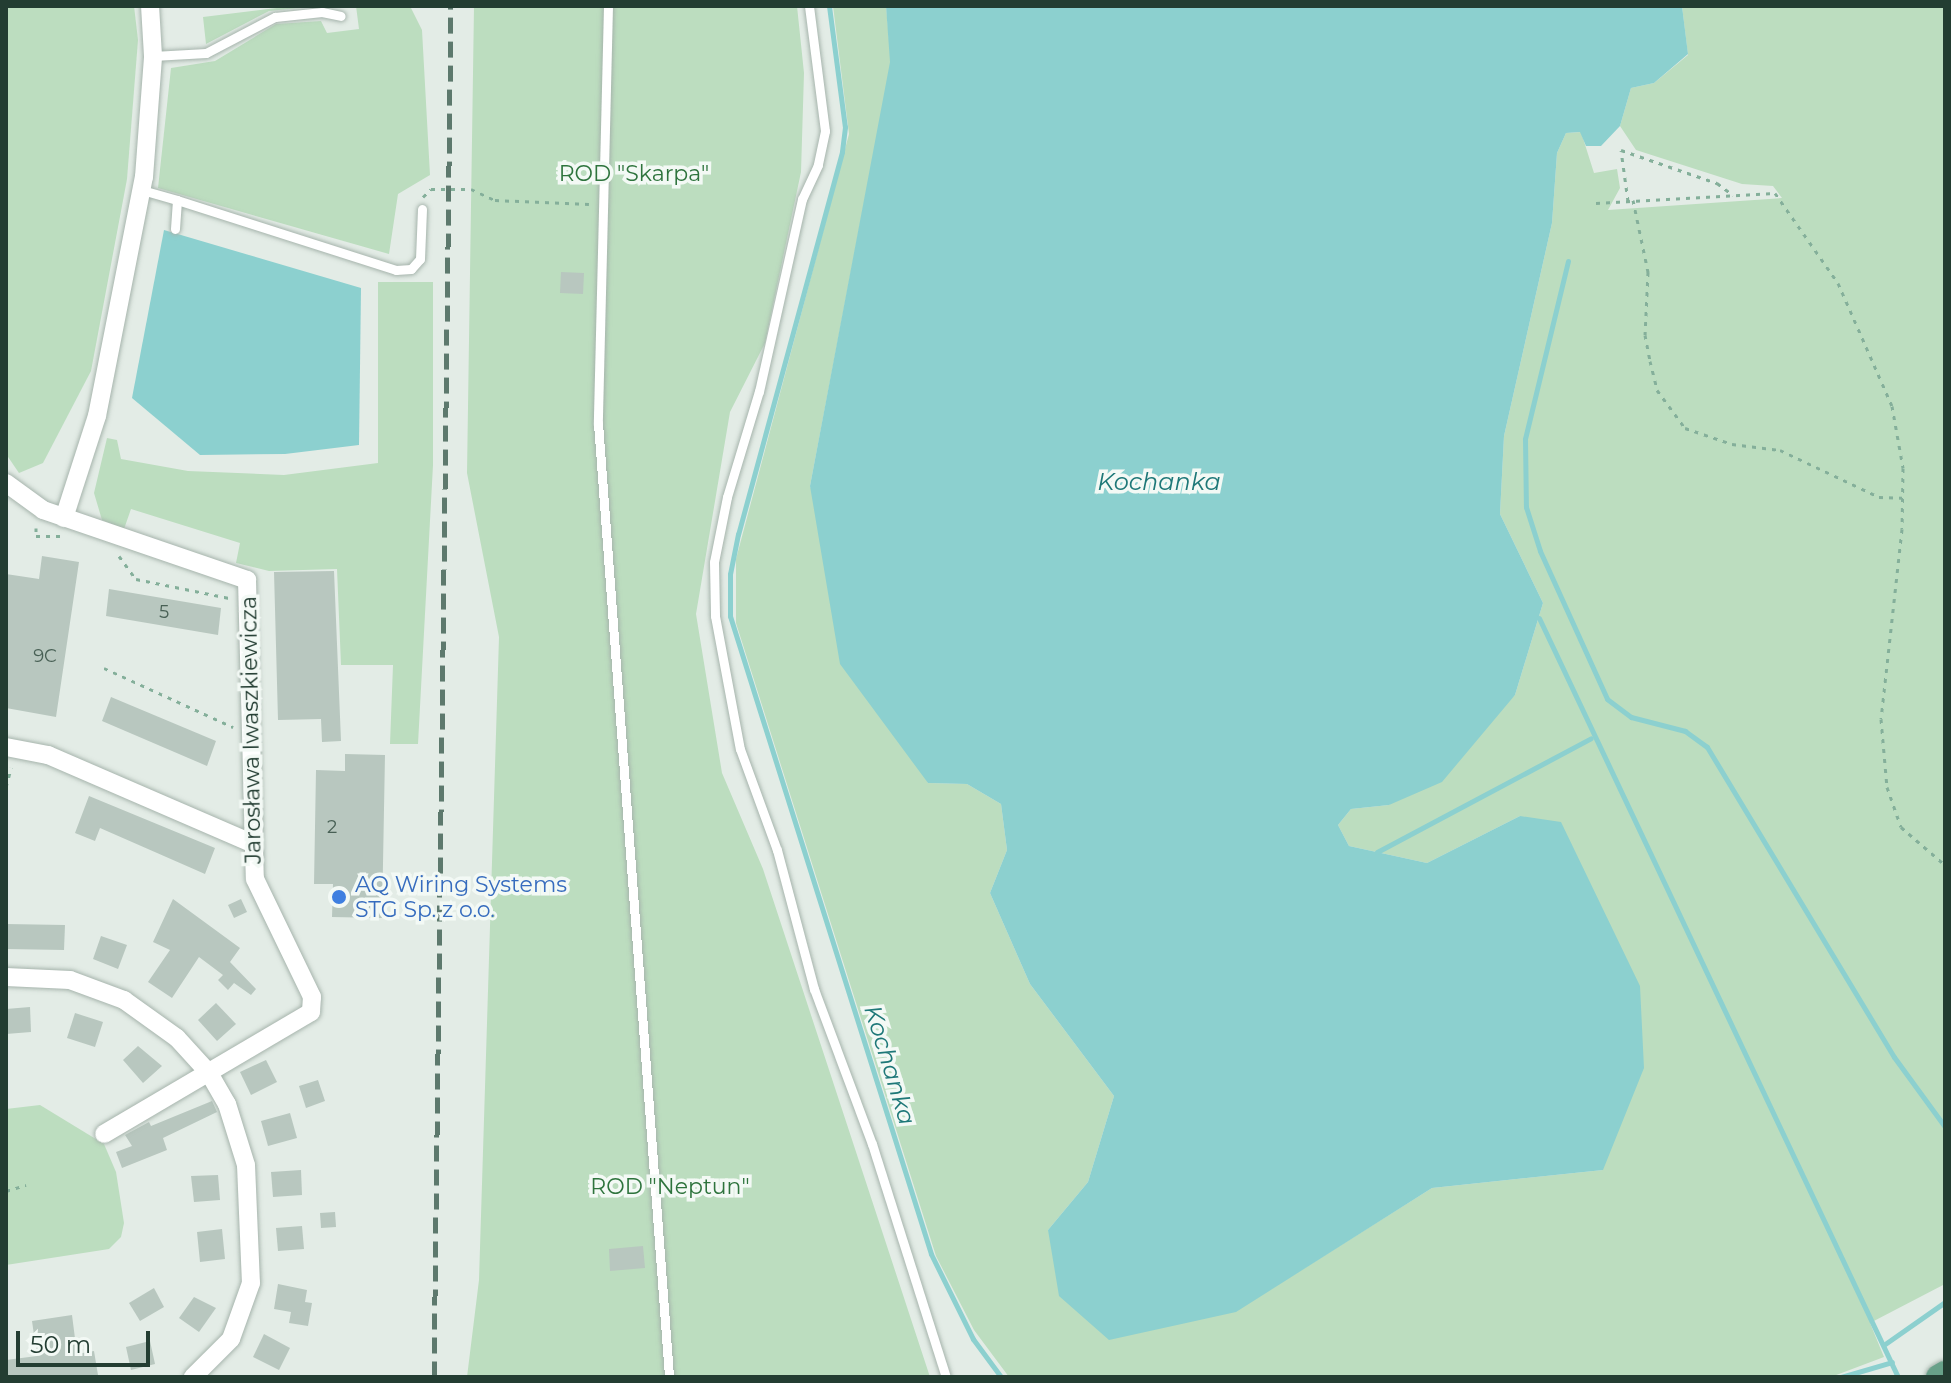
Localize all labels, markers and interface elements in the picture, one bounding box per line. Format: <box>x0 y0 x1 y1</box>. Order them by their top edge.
park label: ROD "Skarpa" <box>559 161 709 187</box>
water label: Kochanka <box>1097 468 1221 496</box>
street label: Jarosława Iwaszkiewicza <box>235 596 267 864</box>
house number: 5 <box>159 601 169 623</box>
house number: 9C <box>33 645 57 667</box>
house number: 2 <box>327 816 337 838</box>
place label: AQ Wiring Systems STG Sp. z o.o. <box>355 871 567 922</box>
marker: AQ Wiring Systems STG Sp. z o.o. <box>330 888 348 906</box>
water label: Kochanka <box>858 1002 922 1128</box>
park label: ROD "Neptun" <box>590 1174 750 1200</box>
scale bar <box>20 1315 154 1365</box>
text: 50 m <box>30 1330 91 1359</box>

